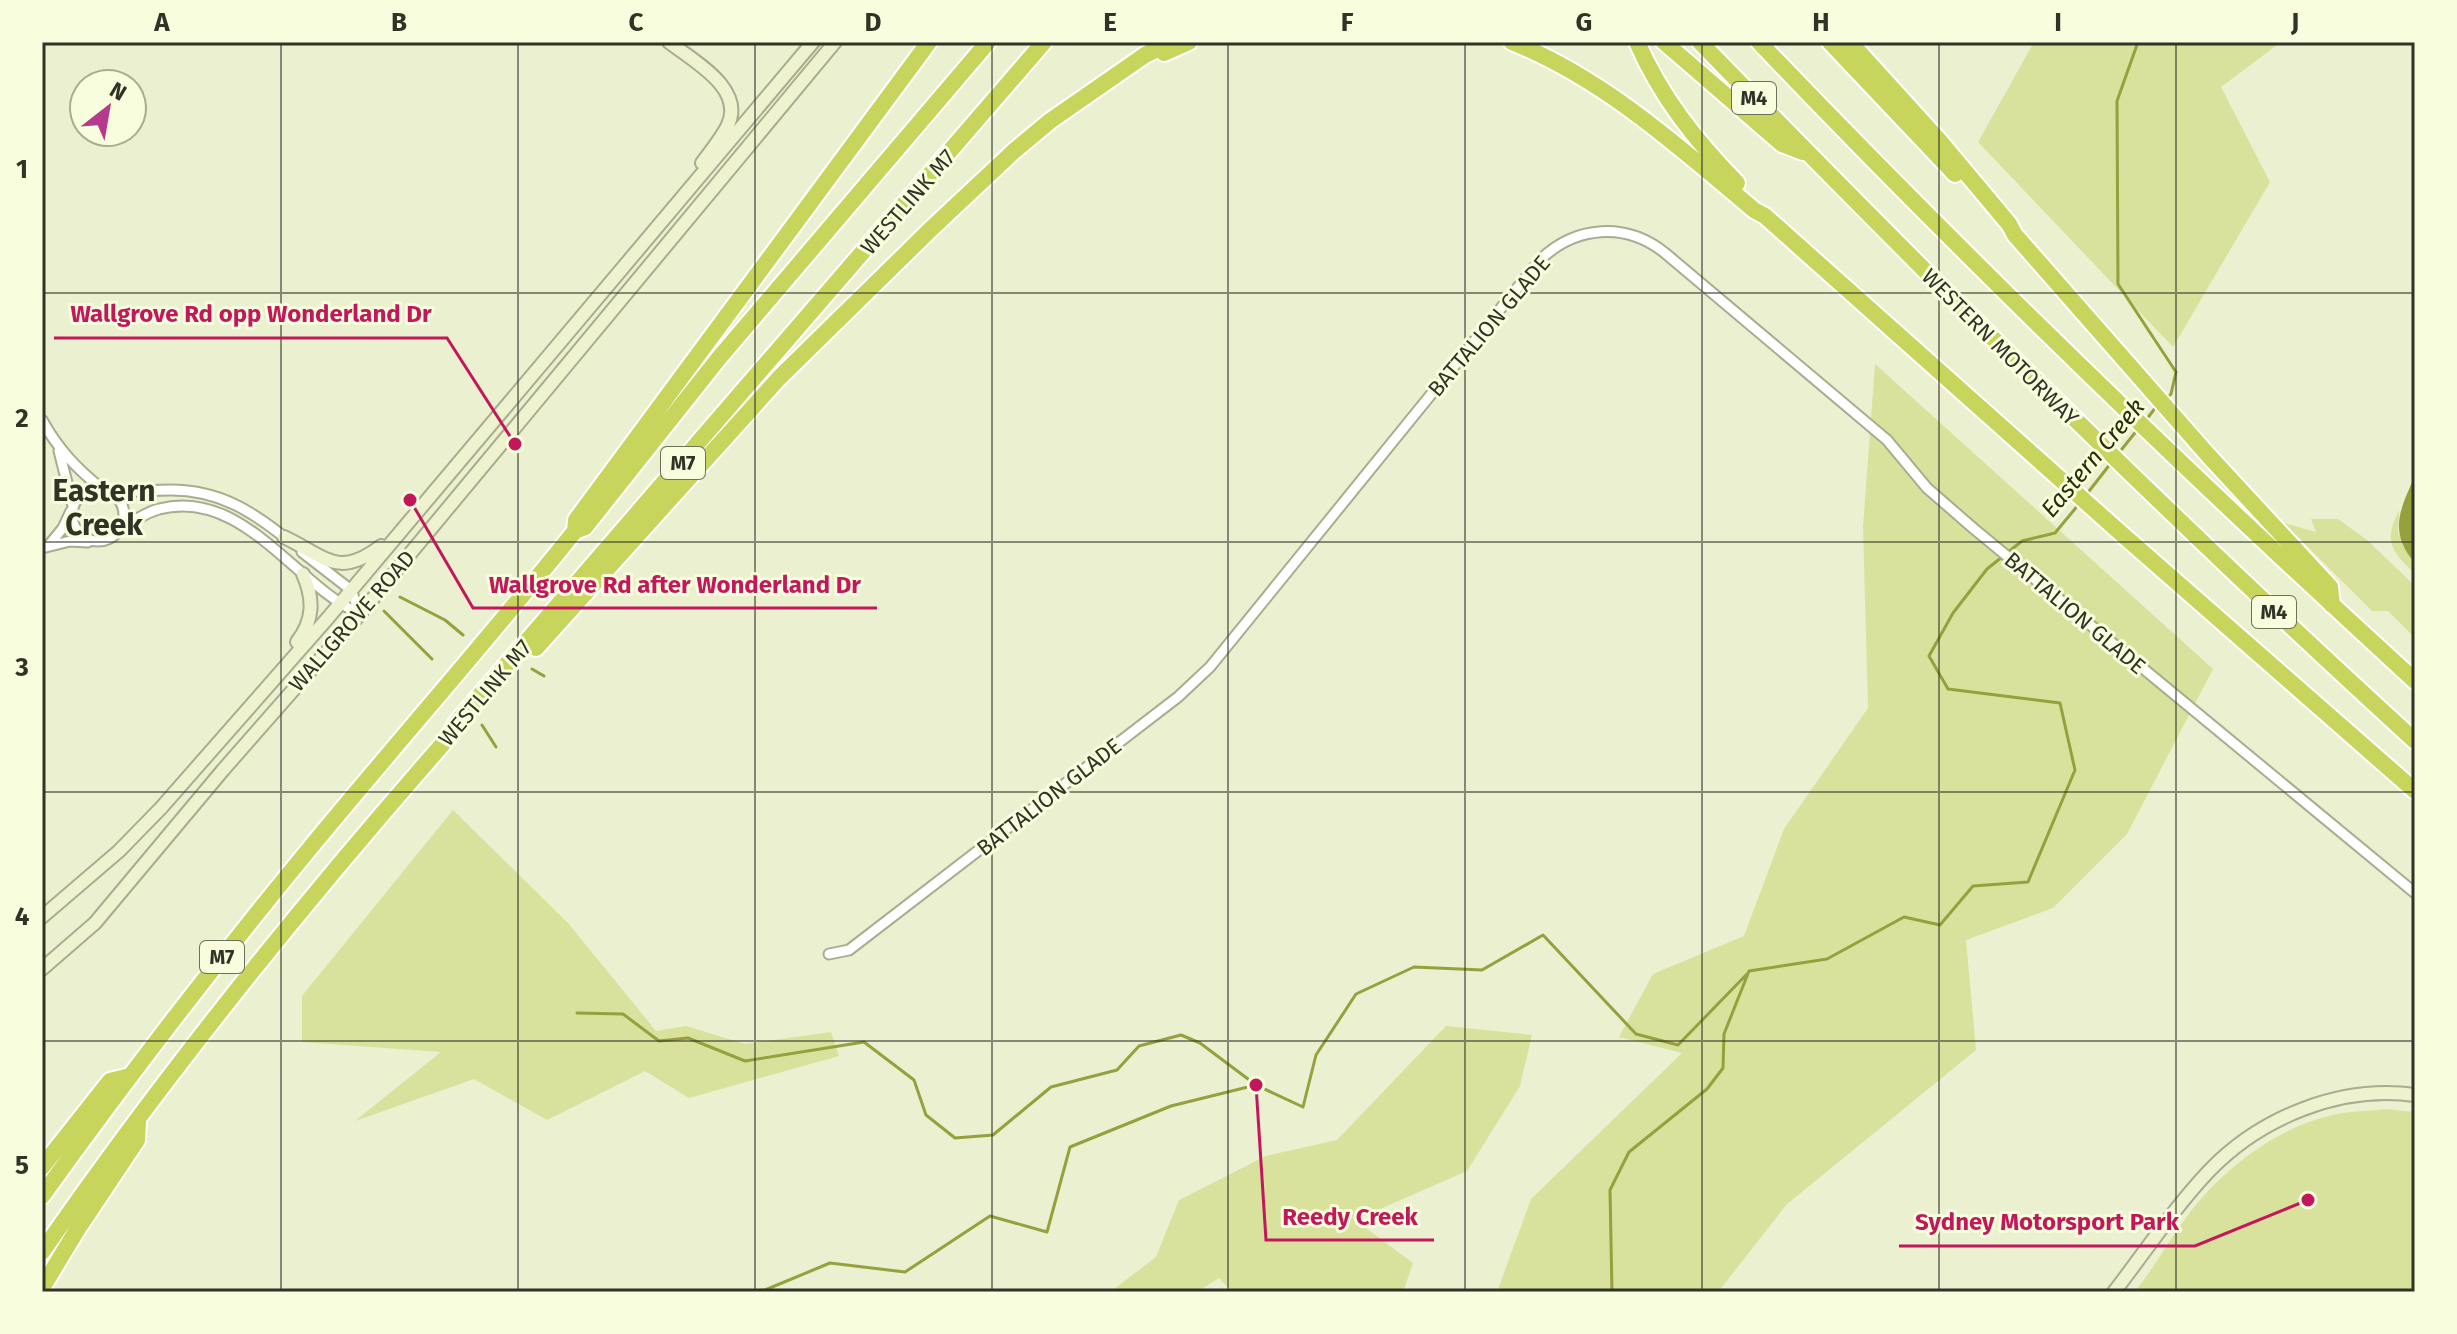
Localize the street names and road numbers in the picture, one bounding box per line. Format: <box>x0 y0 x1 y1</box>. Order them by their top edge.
road number: M4 <box>1732 82 1776 114</box>
street label: WESTLINK M7 <box>855 144 961 260</box>
street label: BATTALION GLADE <box>1422 250 1556 402</box>
street label: WESTERN MOTORWAY <box>1916 263 2084 431</box>
road number: M7 <box>661 447 705 479</box>
street label: WALLGROVE ROAD <box>283 545 421 697</box>
street label: BATTALION GLADE <box>1999 546 2151 680</box>
road number: M4 <box>2252 596 2296 628</box>
street label: WESTLINK M7 <box>433 634 537 752</box>
street label: BATTALION GLADE <box>971 732 1127 862</box>
road number: M7 <box>200 941 244 973</box>

